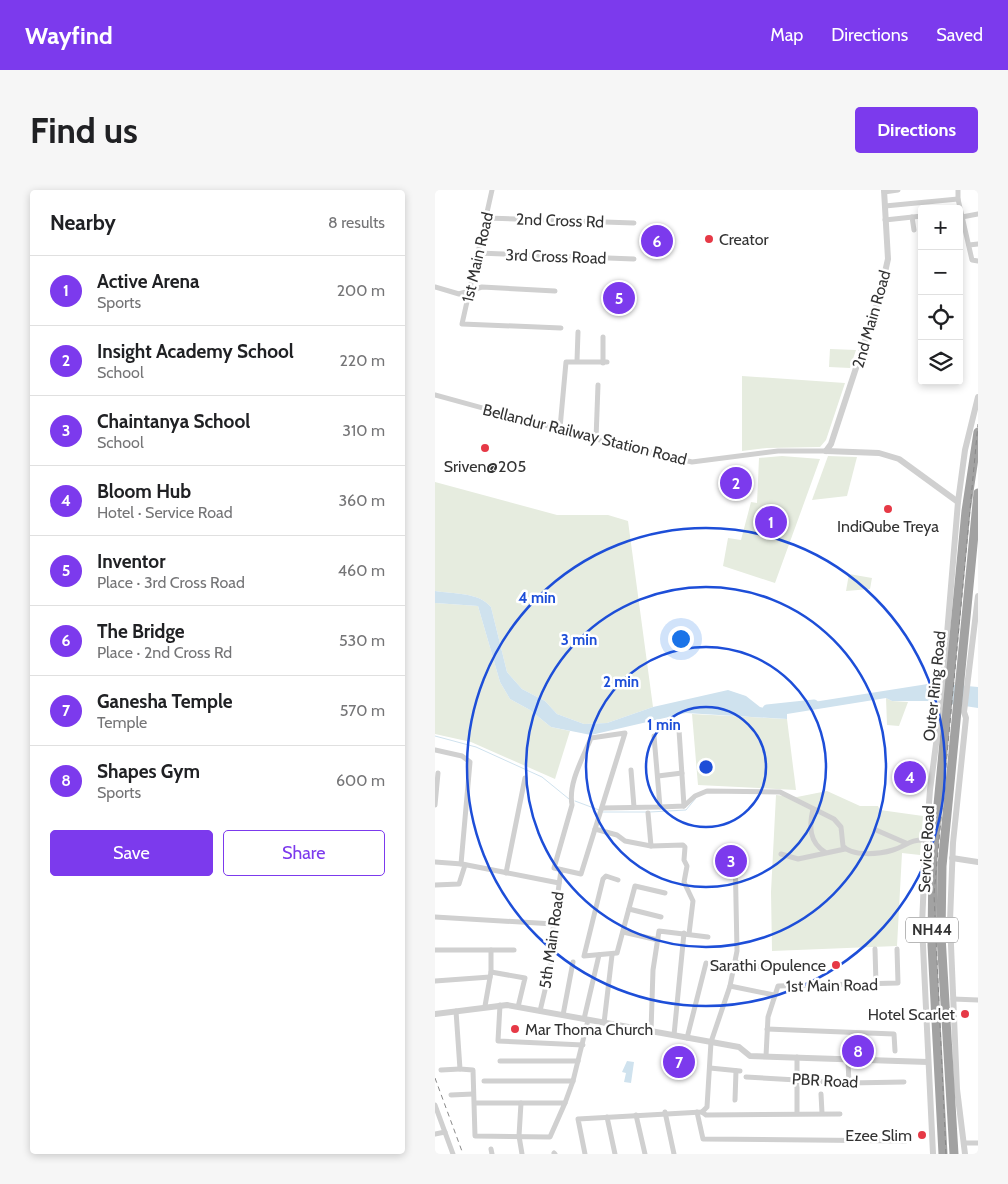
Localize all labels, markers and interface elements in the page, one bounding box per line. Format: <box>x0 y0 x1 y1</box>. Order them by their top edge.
text: Wayfind <box>25 21 113 50</box>
text: Map <box>770 24 803 46</box>
text: Directions <box>831 24 908 46</box>
text: Saved <box>936 24 983 46</box>
button: Directions <box>855 107 978 153</box>
text: Find us <box>30 109 138 152</box>
map controls <box>918 205 963 385</box>
button: + <box>918 205 963 250</box>
street label: 2nd Cross Rd <box>516 209 604 232</box>
text: Nearby <box>50 210 116 235</box>
street label: 1st Main Road <box>458 210 497 304</box>
text: 8 results <box>328 213 385 232</box>
pin: 6 <box>641 222 673 260</box>
place label: Creator <box>719 230 769 249</box>
marker: Creator <box>703 233 715 245</box>
street label: 3rd Cross Road <box>505 245 607 268</box>
button: − <box>918 250 963 295</box>
street label: 2nd Main Road <box>848 268 895 370</box>
text: Active Arena <box>97 270 199 293</box>
pin: 5 <box>603 279 635 317</box>
text: 1 <box>63 281 69 300</box>
text: 200 m <box>337 281 385 300</box>
text: Sports <box>97 293 141 312</box>
button: locate <box>918 295 963 340</box>
text: Insight Academy School <box>97 340 294 363</box>
button: layers <box>918 340 963 385</box>
text: 2 <box>62 351 70 370</box>
text: 220 m <box>339 351 385 370</box>
text: School <box>97 363 144 382</box>
street label: Bellandur Railway Station Road <box>481 400 689 469</box>
text: Chaintanya School <box>97 410 250 433</box>
text: 3 <box>62 421 70 440</box>
text: 310 m <box>342 421 385 440</box>
text: School <box>97 433 144 452</box>
marker: Sriven@205 <box>479 442 491 454</box>
place label: Sriven@205 <box>444 457 526 476</box>
pin: 2 <box>720 464 752 502</box>
text: Bloom Hub <box>97 480 191 503</box>
text: 4 <box>61 491 71 510</box>
text: 360 m <box>338 491 385 510</box>
text: Hotel · Service Road <box>97 503 233 522</box>
pin: 1 <box>755 503 787 541</box>
marker: IndiQube Treya <box>882 503 894 515</box>
place label: IndiQube Treya <box>837 517 939 536</box>
text: Inventor <box>97 550 165 573</box>
text: 5 <box>62 561 70 580</box>
text: 460 m <box>338 561 385 580</box>
text: Place · 3rd Cross Road <box>97 573 245 592</box>
text: 4 min <box>518 589 556 607</box>
text: The Bridge <box>97 620 185 643</box>
your location <box>668 626 694 652</box>
street label: Outer Ring Road <box>919 630 950 742</box>
text: 6 <box>62 631 71 650</box>
text: 530 m <box>339 631 385 650</box>
text: 3 min <box>561 631 597 649</box>
text: Place · 2nd Cross Rd <box>97 643 232 662</box>
text: 2 min <box>603 673 639 691</box>
text: Ganesha Temple <box>97 690 233 713</box>
text: 7 <box>62 701 70 720</box>
text: 570 m <box>340 701 385 720</box>
text: Temple <box>97 713 147 732</box>
text: 1 min <box>647 716 681 734</box>
centre of rings <box>697 758 715 776</box>
pin: 4 <box>894 758 926 796</box>
text: Shapes Gym <box>97 760 200 783</box>
text: 8 <box>61 771 71 790</box>
text: 600 m <box>336 771 385 790</box>
text: Sports <box>97 783 141 802</box>
street label: Service Road <box>915 805 938 893</box>
button: Save <box>50 830 213 876</box>
button: Share <box>223 830 385 876</box>
pin: 3 <box>715 842 747 880</box>
street label: 5th Main Road <box>535 890 568 990</box>
road number: NH44 <box>906 918 958 942</box>
place label: Sarathi Opulence <box>710 956 826 975</box>
marker: Sarathi Opulence <box>830 959 842 971</box>
street label: 1st Main Road <box>786 975 878 996</box>
place label: Hotel Scarlet <box>868 1005 956 1024</box>
marker: Hotel Scarlet <box>959 1008 971 1020</box>
place label: Mar Thoma Church <box>525 1020 653 1039</box>
marker: Mar Thoma Church <box>509 1023 521 1035</box>
pin: 8 <box>842 1032 874 1070</box>
pin: 7 <box>663 1043 695 1081</box>
street label: PBR Road <box>791 1069 859 1092</box>
place label: Ezee Slim <box>845 1126 912 1145</box>
marker: Ezee Slim <box>916 1129 928 1141</box>

